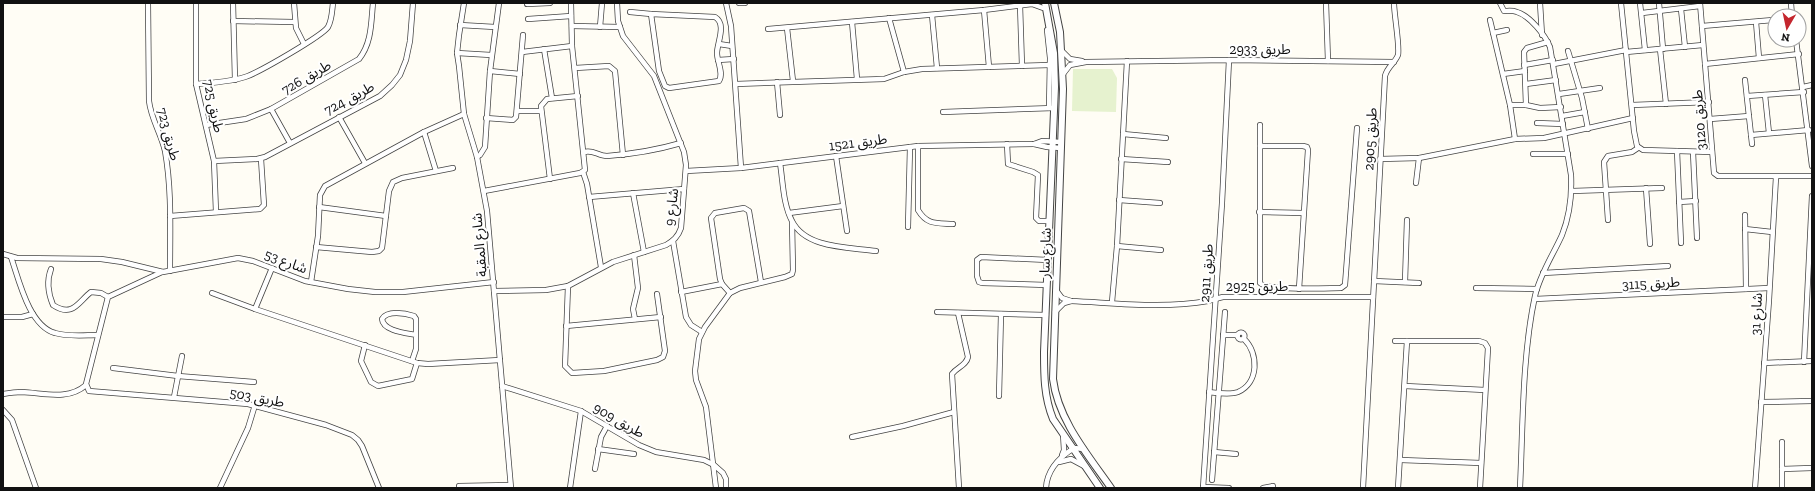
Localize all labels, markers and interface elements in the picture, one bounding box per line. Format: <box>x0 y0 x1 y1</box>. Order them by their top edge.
north arrow <box>1767 8 1807 48</box>
text: N <box>1780 30 1791 44</box>
street label: طريق 2933 <box>1229 41 1291 59</box>
street label: طريق 726 <box>278 56 335 99</box>
street label: طريق 725 <box>199 78 227 135</box>
street label: طريق 724 <box>321 78 378 120</box>
street label: طريق 3120 <box>1689 89 1711 151</box>
street label: طريق 723 <box>152 106 184 163</box>
street label: طريق 2905 <box>1360 107 1382 171</box>
street label: طريق 1521 <box>828 130 888 155</box>
street label: شارع 9 <box>661 187 684 227</box>
street label: شارع المقبة <box>468 212 493 278</box>
street label: شارع سار <box>1036 227 1057 280</box>
street label: طريق 2911 <box>1196 243 1218 303</box>
street label: شارع 53 <box>261 246 310 279</box>
street label: طريق 3115 <box>1622 273 1681 295</box>
street label: طريق 2925 <box>1226 278 1288 296</box>
street label: شارع 31 <box>1747 292 1768 336</box>
street label: طريق 503 <box>228 384 286 412</box>
street label: طريق 909 <box>590 399 647 443</box>

